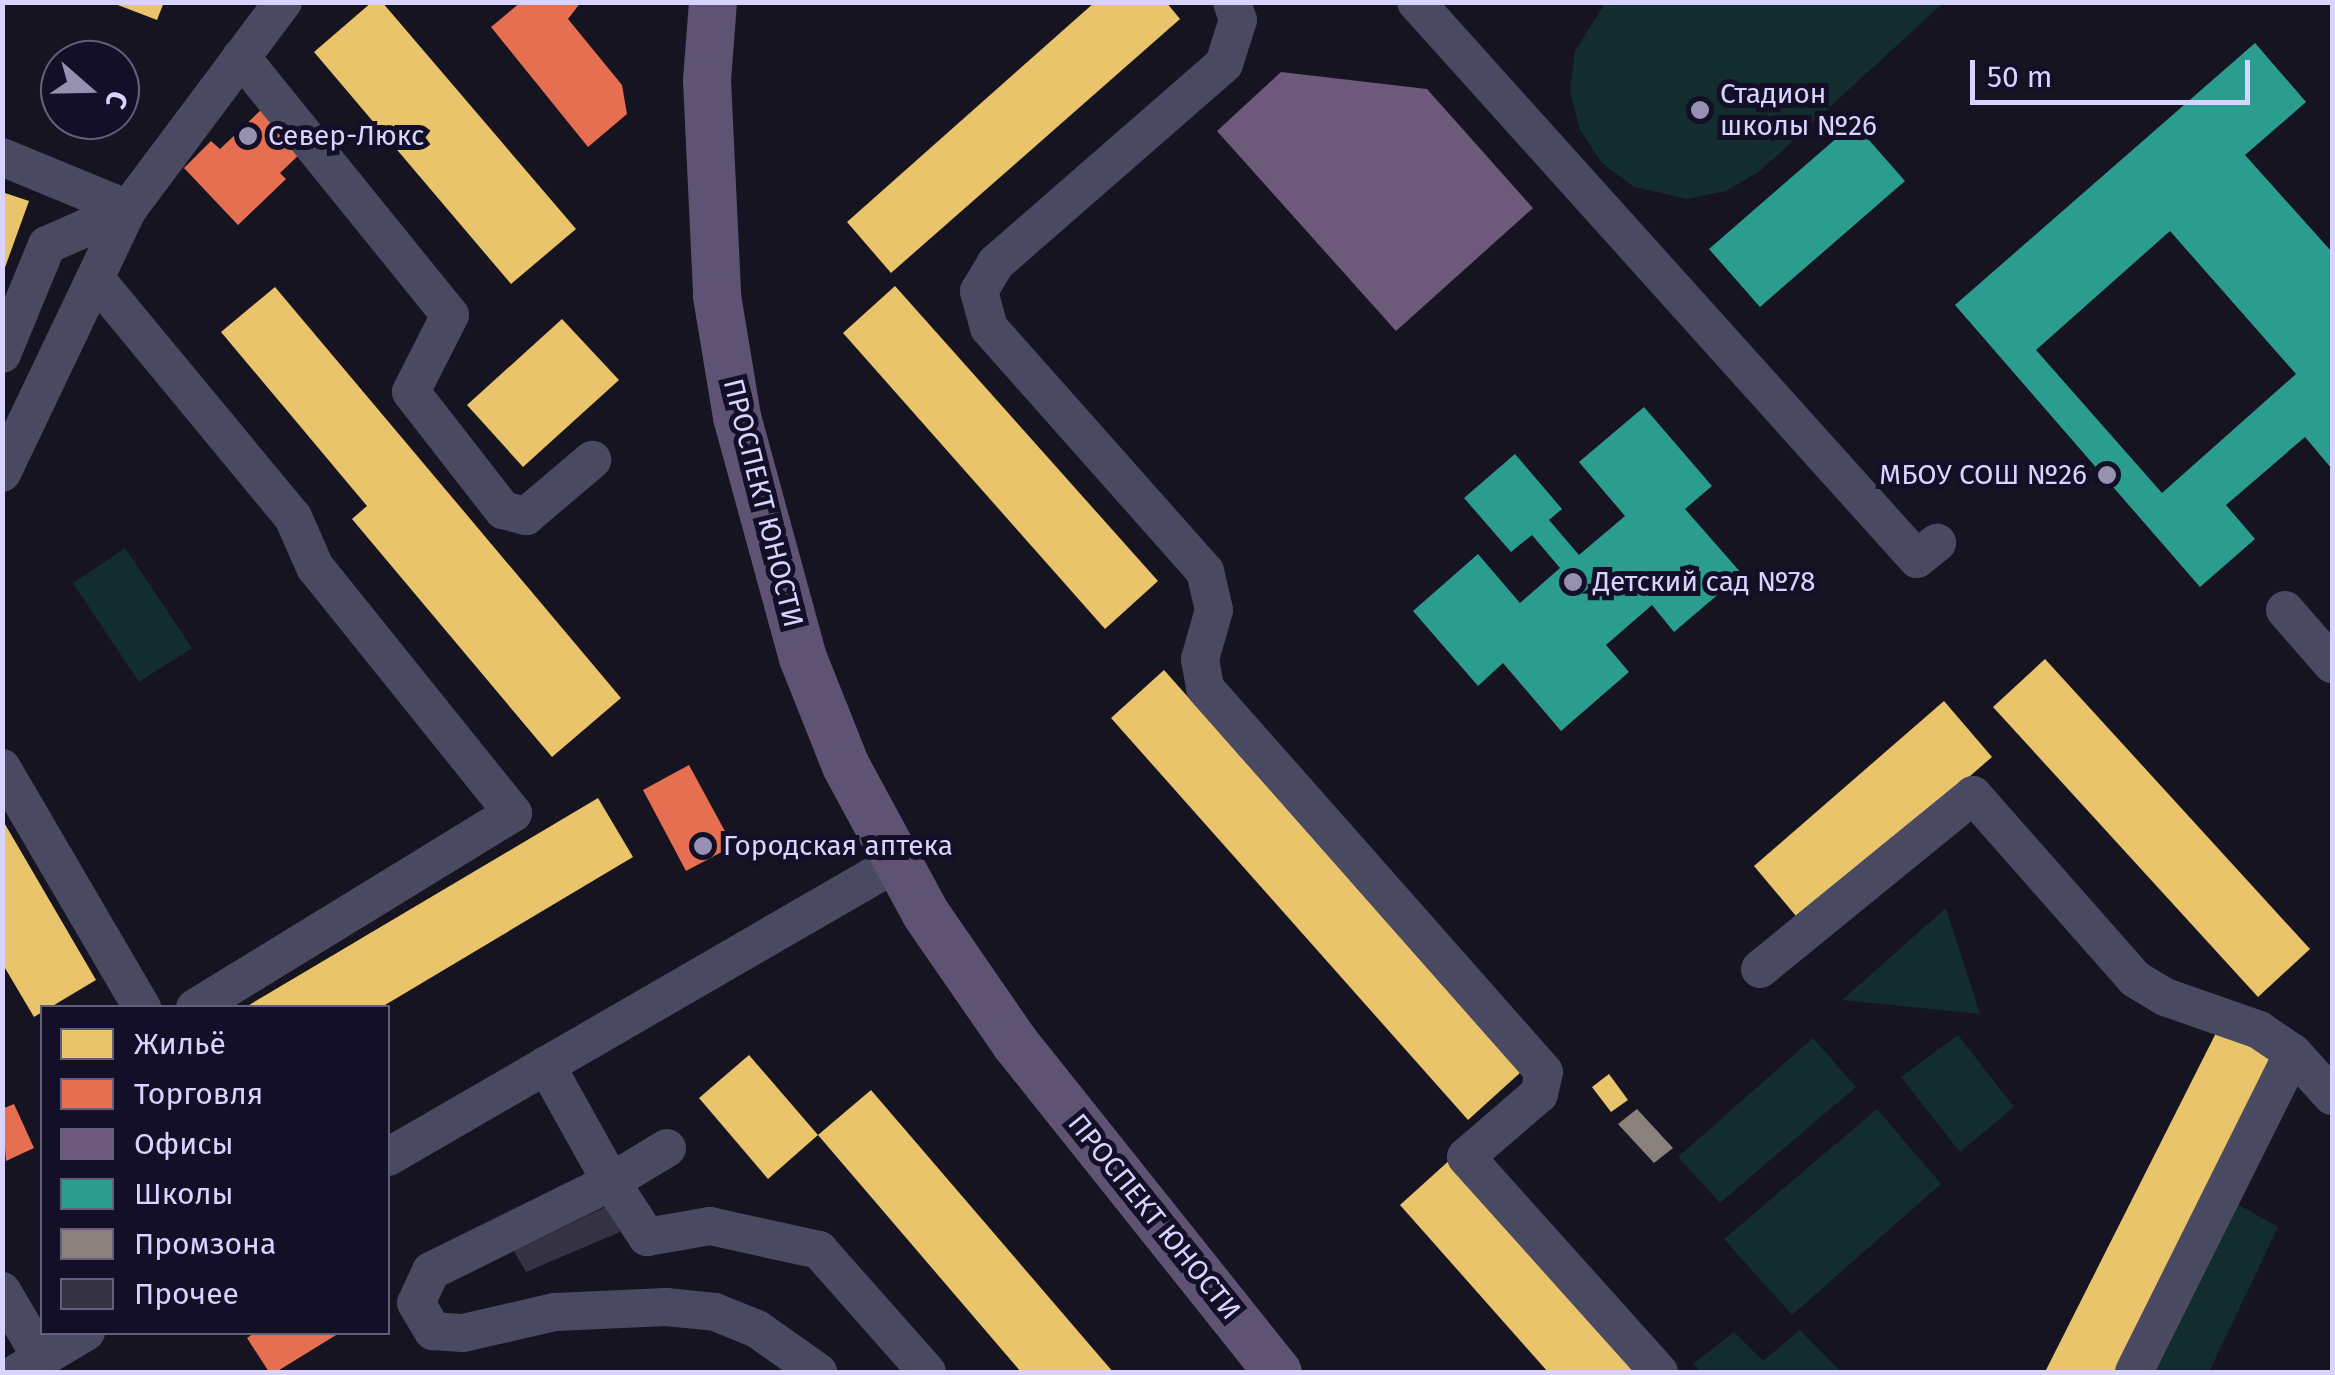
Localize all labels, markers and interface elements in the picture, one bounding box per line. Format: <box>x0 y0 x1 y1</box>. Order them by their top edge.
north arrow <box>40 40 140 140</box>
scale bar <box>1975 40 2255 102</box>
text: 50 m <box>1987 59 2052 95</box>
place label: Стадион школы №26 <box>1720 77 1877 143</box>
text: С <box>99 87 135 113</box>
marker: Стадион школы №26 <box>1689 99 1711 121</box>
place label: Север-Люкс <box>268 119 424 153</box>
marker: Север-Люкс <box>237 125 259 147</box>
street label: ПРОСПЕКТ ЮНОСТИ <box>716 375 810 631</box>
place label: МБОУ СОШ №26 <box>1879 458 2087 492</box>
marker: МБОУ СОШ №26 <box>2096 464 2118 486</box>
place label: Детский сад №78 <box>1593 565 1815 599</box>
marker: Детский сад №78 <box>1562 571 1584 593</box>
place label: Городская аптека <box>723 829 953 863</box>
marker: Городская аптека <box>692 835 714 857</box>
legend <box>40 1005 390 1335</box>
text: Жильё <box>134 1026 226 1062</box>
text: Торговля <box>134 1076 263 1112</box>
street label: ПРОСПЕКТ ЮНОСТИ <box>1061 1107 1247 1327</box>
text: Офисы <box>134 1126 234 1162</box>
text: Школы <box>134 1176 234 1212</box>
text: Промзона <box>134 1226 276 1262</box>
text: Прочее <box>134 1276 239 1312</box>

